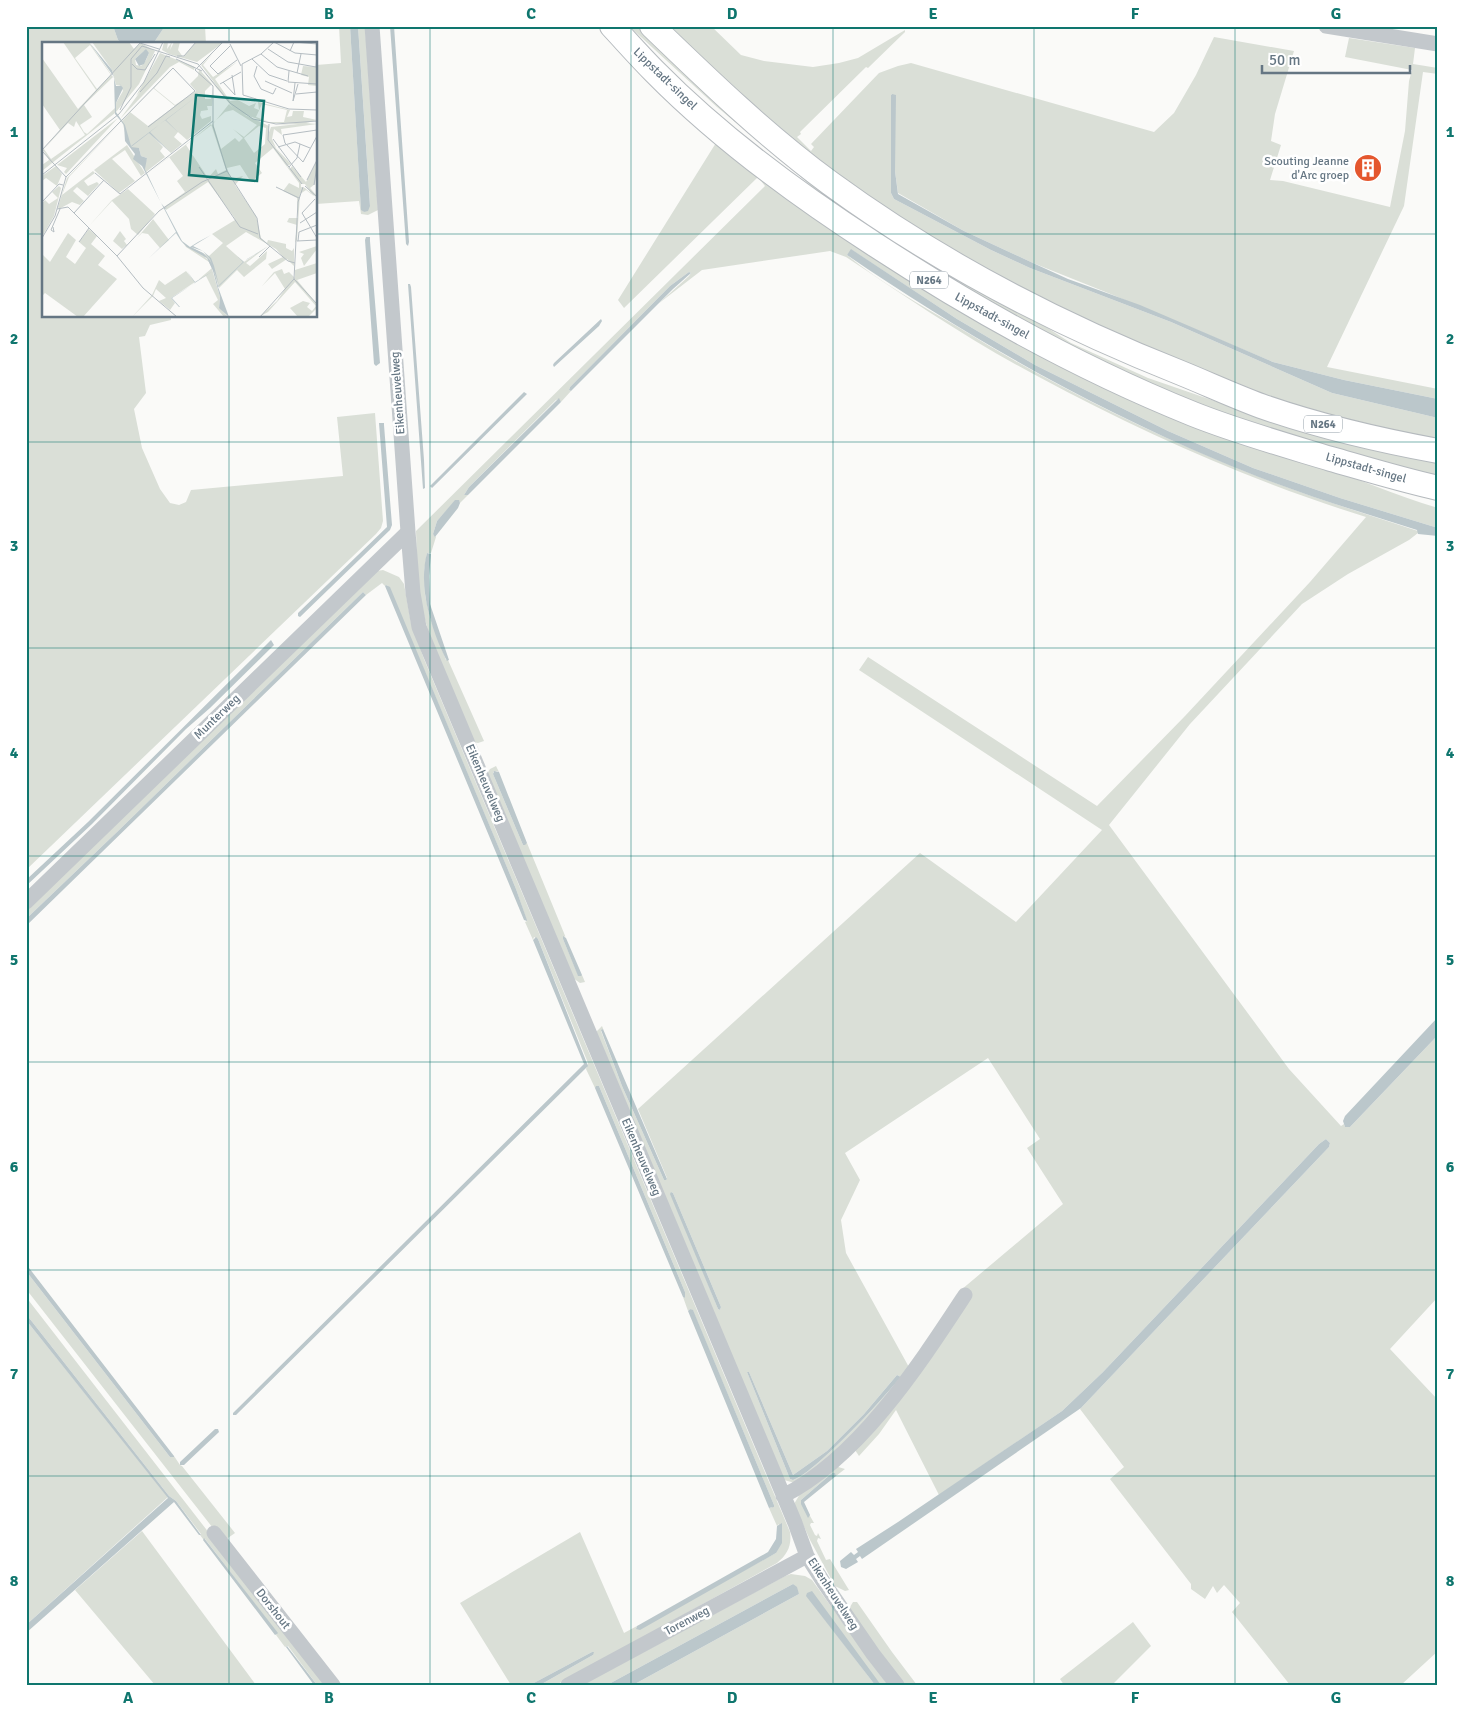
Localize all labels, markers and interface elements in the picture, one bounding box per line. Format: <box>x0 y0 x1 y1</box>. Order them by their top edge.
text: A <box>123 4 134 24</box>
text: B <box>324 4 334 24</box>
text: C <box>526 4 536 24</box>
text: D <box>727 4 738 24</box>
text: E <box>928 4 938 24</box>
text: F <box>1131 4 1140 24</box>
text: G <box>1331 4 1341 24</box>
inset map <box>42 42 318 318</box>
scale bar <box>1262 42 1409 74</box>
street label: Lippstadt-singel <box>630 45 700 114</box>
text: 50 m <box>1269 51 1300 69</box>
text: 1 <box>10 122 19 142</box>
text: 1 <box>1446 122 1455 142</box>
building icon: Scouting Jeanne d'Arc groep <box>1353 153 1383 183</box>
place label: Scouting Jeanne d'Arc groep <box>1264 154 1349 183</box>
road number: N264 <box>910 272 948 288</box>
street label: Lippstadt-singel <box>952 289 1032 343</box>
text: 2 <box>10 329 18 349</box>
text: 2 <box>1446 329 1454 349</box>
street label: Eikenheuvelweg <box>388 351 408 435</box>
road number: N264 <box>1304 416 1342 432</box>
street label: Lippstadt-singel <box>1324 449 1409 487</box>
text: 3 <box>10 536 18 556</box>
text: 3 <box>1446 536 1454 556</box>
street label: Munterweg <box>191 691 243 743</box>
street label: Eikenheuvelweg <box>462 742 508 824</box>
text: 4 <box>10 743 19 763</box>
text: 4 <box>1446 743 1455 763</box>
text: 5 <box>10 950 18 970</box>
text: 5 <box>1446 950 1454 970</box>
street label: Eikenheuvelweg <box>618 1116 664 1198</box>
text: 6 <box>10 1157 19 1177</box>
text: 6 <box>1446 1157 1455 1177</box>
text: 7 <box>10 1364 19 1384</box>
text: 7 <box>1446 1364 1455 1384</box>
street label: Eikenheuvelweg <box>804 1555 862 1633</box>
text: 8 <box>10 1571 19 1591</box>
text: 8 <box>1446 1571 1455 1591</box>
street label: Dorshout <box>253 1586 293 1632</box>
street label: Torenweg <box>662 1603 712 1639</box>
text: A <box>123 1688 134 1708</box>
text: B <box>324 1688 334 1708</box>
text: C <box>526 1688 536 1708</box>
text: D <box>727 1688 738 1708</box>
text: E <box>928 1688 938 1708</box>
text: F <box>1131 1688 1140 1708</box>
text: G <box>1331 1688 1341 1708</box>

